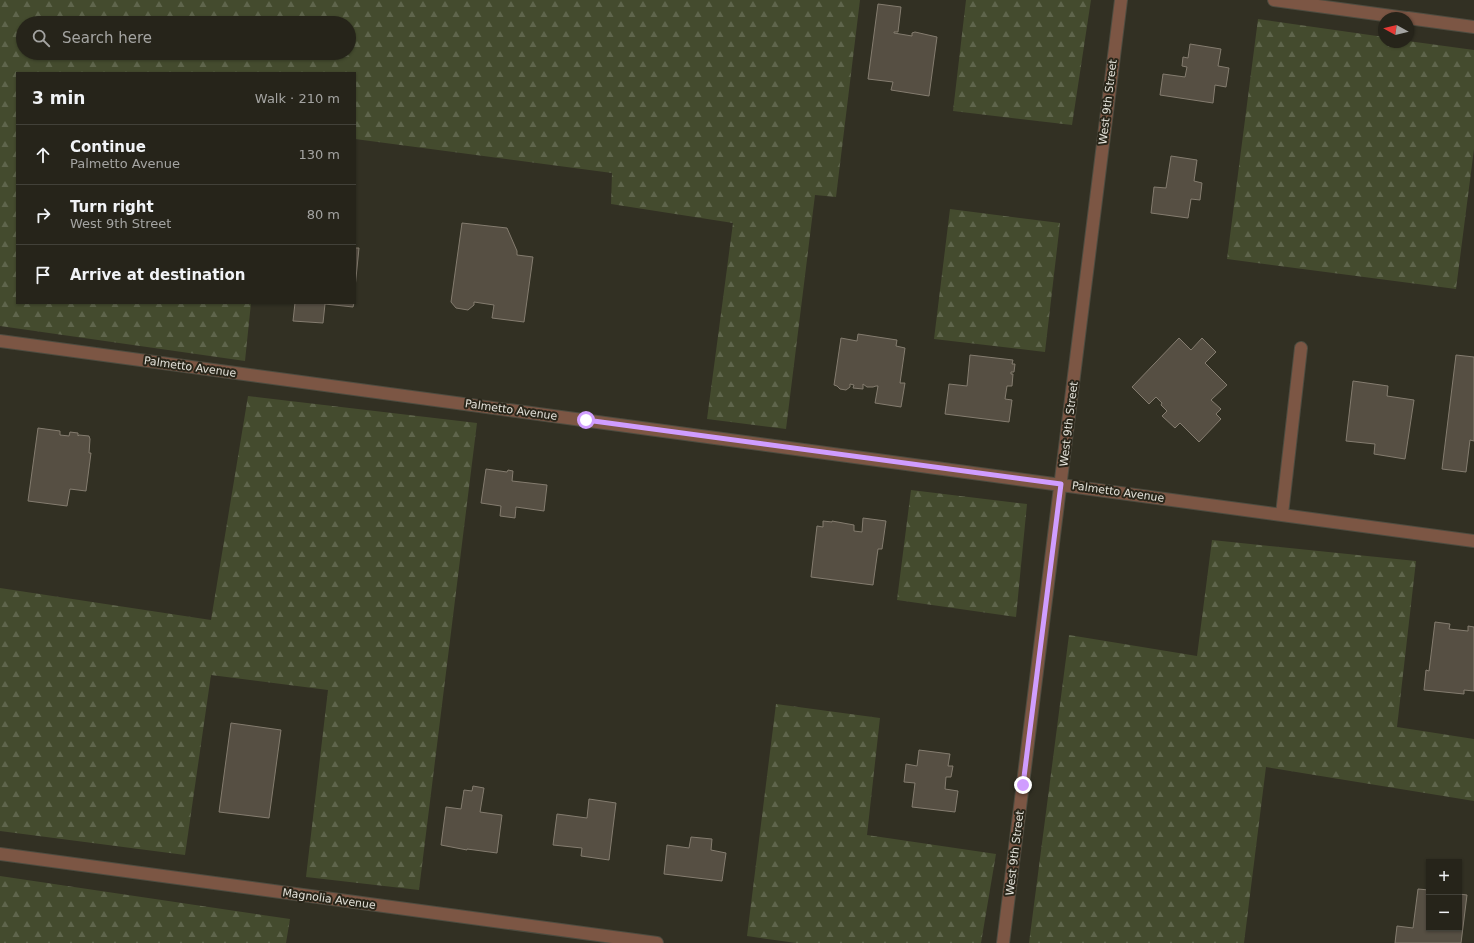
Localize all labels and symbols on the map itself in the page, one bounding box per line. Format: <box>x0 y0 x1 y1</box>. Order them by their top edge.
north arrow <box>1378 12 1414 48</box>
street label: West 9th Street <box>1096 58 1120 145</box>
street label: Palmetto Avenue <box>143 354 237 380</box>
street label: West 9th Street <box>1057 380 1081 467</box>
street label: Palmetto Avenue <box>464 397 558 423</box>
route start <box>577 411 595 429</box>
street label: Palmetto Avenue <box>1071 479 1165 505</box>
route end <box>1014 776 1032 794</box>
street label: West 9th Street <box>1003 809 1027 896</box>
street label: Magnolia Avenue <box>281 886 377 912</box>

